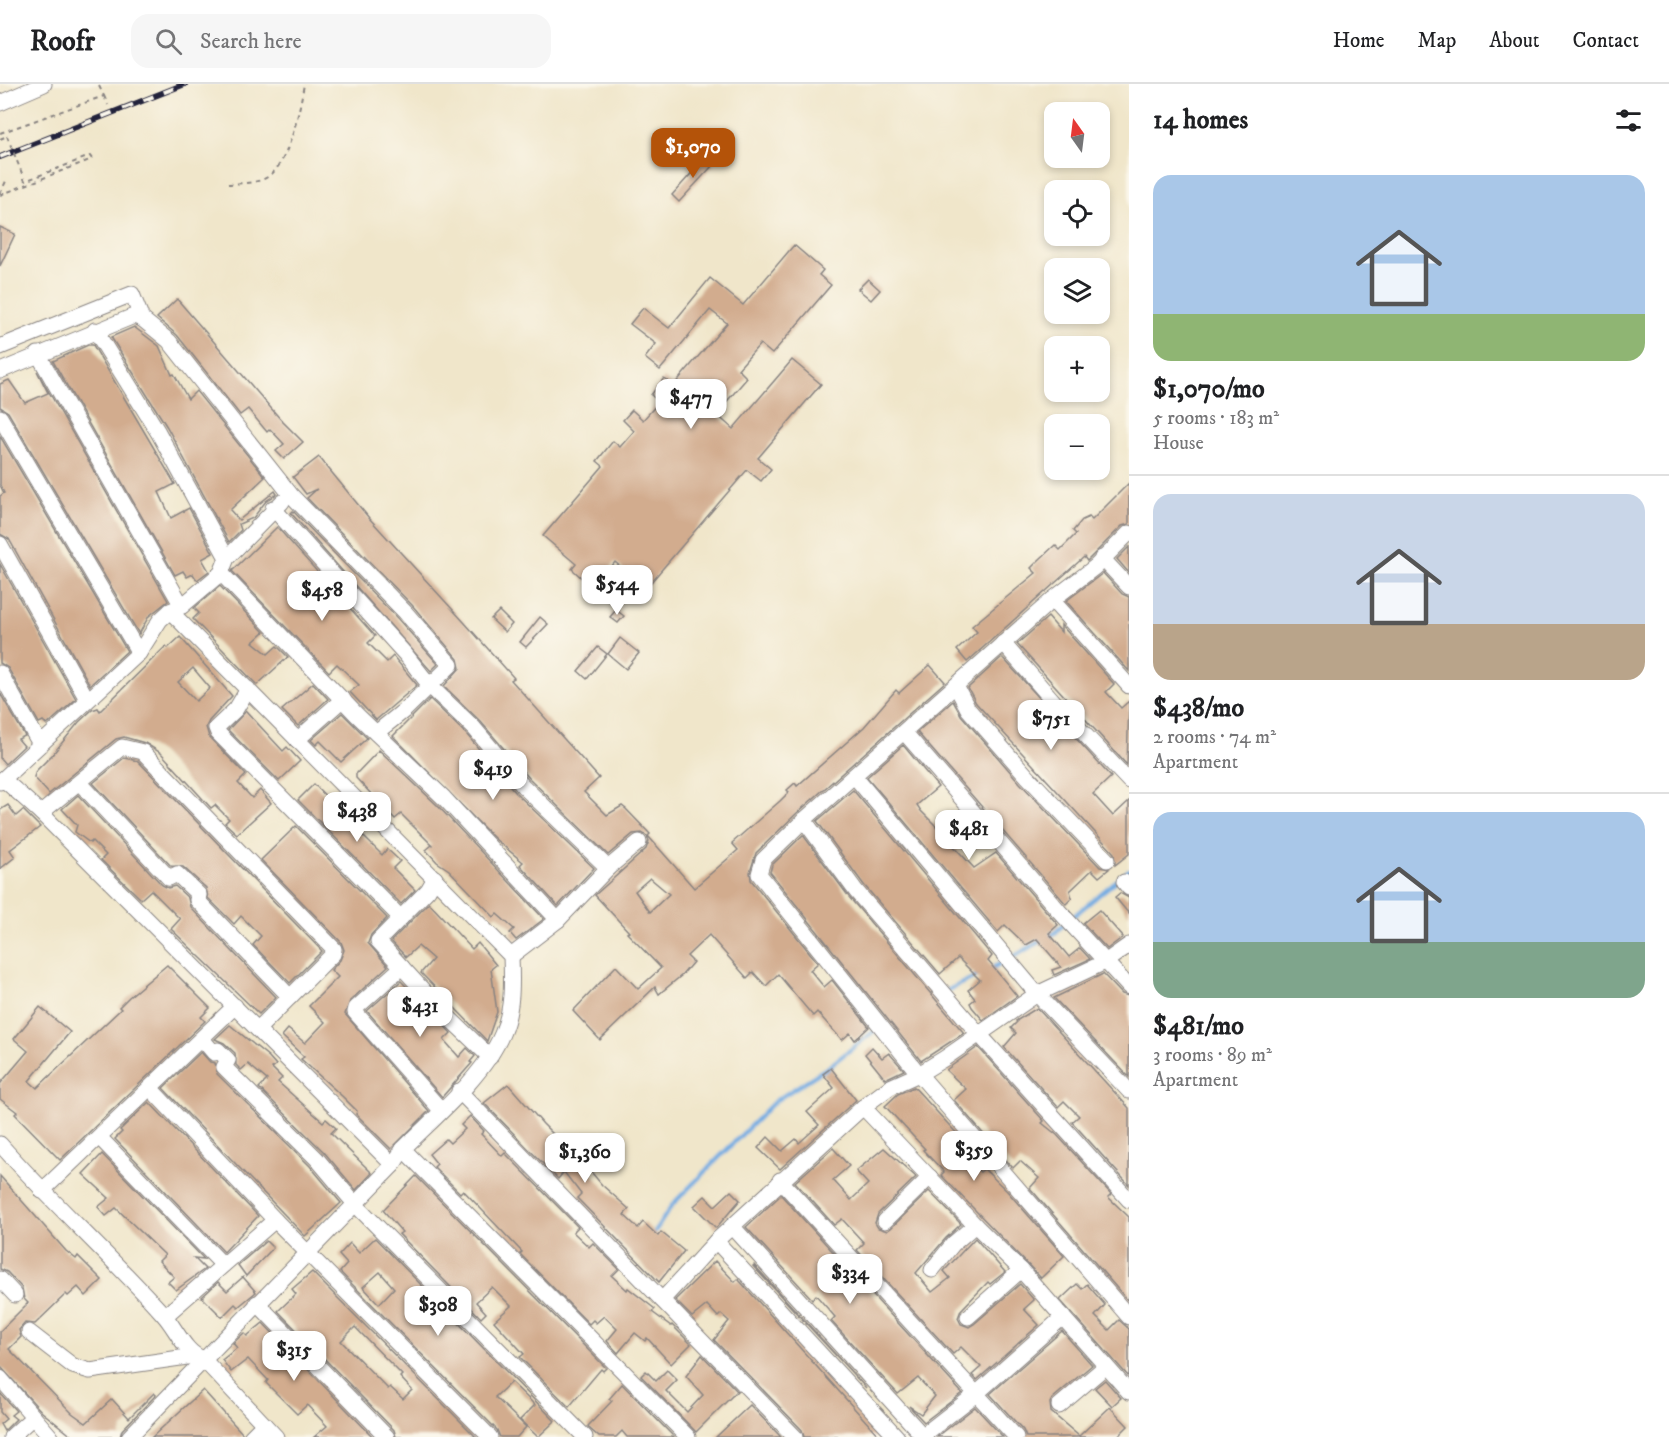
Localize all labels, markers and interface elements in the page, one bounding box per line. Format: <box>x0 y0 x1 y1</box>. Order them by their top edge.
search box <box>131 14 551 68</box>
text: Roofr <box>30 24 95 59</box>
icon: search <box>152 25 185 58</box>
text: Search here <box>200 28 302 55</box>
text: Home <box>1333 28 1385 54</box>
text: Map <box>1418 28 1456 54</box>
text: About <box>1489 28 1540 54</box>
text: Contact <box>1573 28 1639 54</box>
north arrow <box>1044 102 1110 168</box>
map controls <box>1044 102 1110 480</box>
text: 14 homes <box>1153 104 1248 137</box>
icon: filters <box>1612 104 1645 137</box>
pin: $1,070 <box>644 128 742 179</box>
text: $1,070 <box>665 135 721 160</box>
button: locate <box>1044 180 1110 246</box>
icon: home <box>1345 214 1453 322</box>
button: layers <box>1044 258 1110 324</box>
button: + <box>1044 336 1110 402</box>
text: $1,070/mo <box>1153 373 1265 406</box>
pin: $477 <box>655 379 727 430</box>
text: $477 <box>670 386 712 411</box>
text: 5 rooms · 183 m² <box>1153 406 1279 431</box>
button: − <box>1044 414 1110 480</box>
text: House <box>1153 431 1204 456</box>
icon: home <box>1345 533 1453 641</box>
pin: $544 <box>581 565 653 616</box>
pin: $458 <box>286 571 358 622</box>
text: $544 <box>596 572 638 597</box>
text: $458 <box>301 578 343 603</box>
text: $438/mo <box>1153 692 1244 725</box>
pin: $751 <box>1015 700 1087 751</box>
text: $751 <box>1032 707 1070 732</box>
text: 2 rooms · 74 m² <box>1153 725 1276 750</box>
pin: $419 <box>457 750 529 801</box>
text: Apartment <box>1153 750 1238 775</box>
text: $419 <box>473 757 513 782</box>
pin: $438 <box>321 792 393 843</box>
text: $438 <box>337 799 377 824</box>
pin: $481 <box>933 810 1005 861</box>
text: $481 <box>949 817 989 842</box>
icon: home <box>1345 851 1453 959</box>
pin: $431 <box>384 987 456 1038</box>
text: $431 <box>401 994 439 1019</box>
text: $481/mo <box>1153 1010 1244 1043</box>
text: 3 rooms · 89 m² <box>1153 1043 1272 1068</box>
text: Apartment <box>1153 1068 1238 1093</box>
pin: $359 <box>938 1131 1010 1182</box>
pin: $1,360 <box>536 1133 634 1184</box>
text: $359 <box>955 1138 993 1163</box>
text: $1,360 <box>559 1140 611 1165</box>
pin: $334 <box>814 1254 886 1305</box>
text: $334 <box>831 1261 869 1286</box>
pin: $308 <box>402 1286 474 1337</box>
text: $308 <box>418 1293 458 1318</box>
pin: $315 <box>258 1331 330 1382</box>
text: $315 <box>276 1338 312 1363</box>

